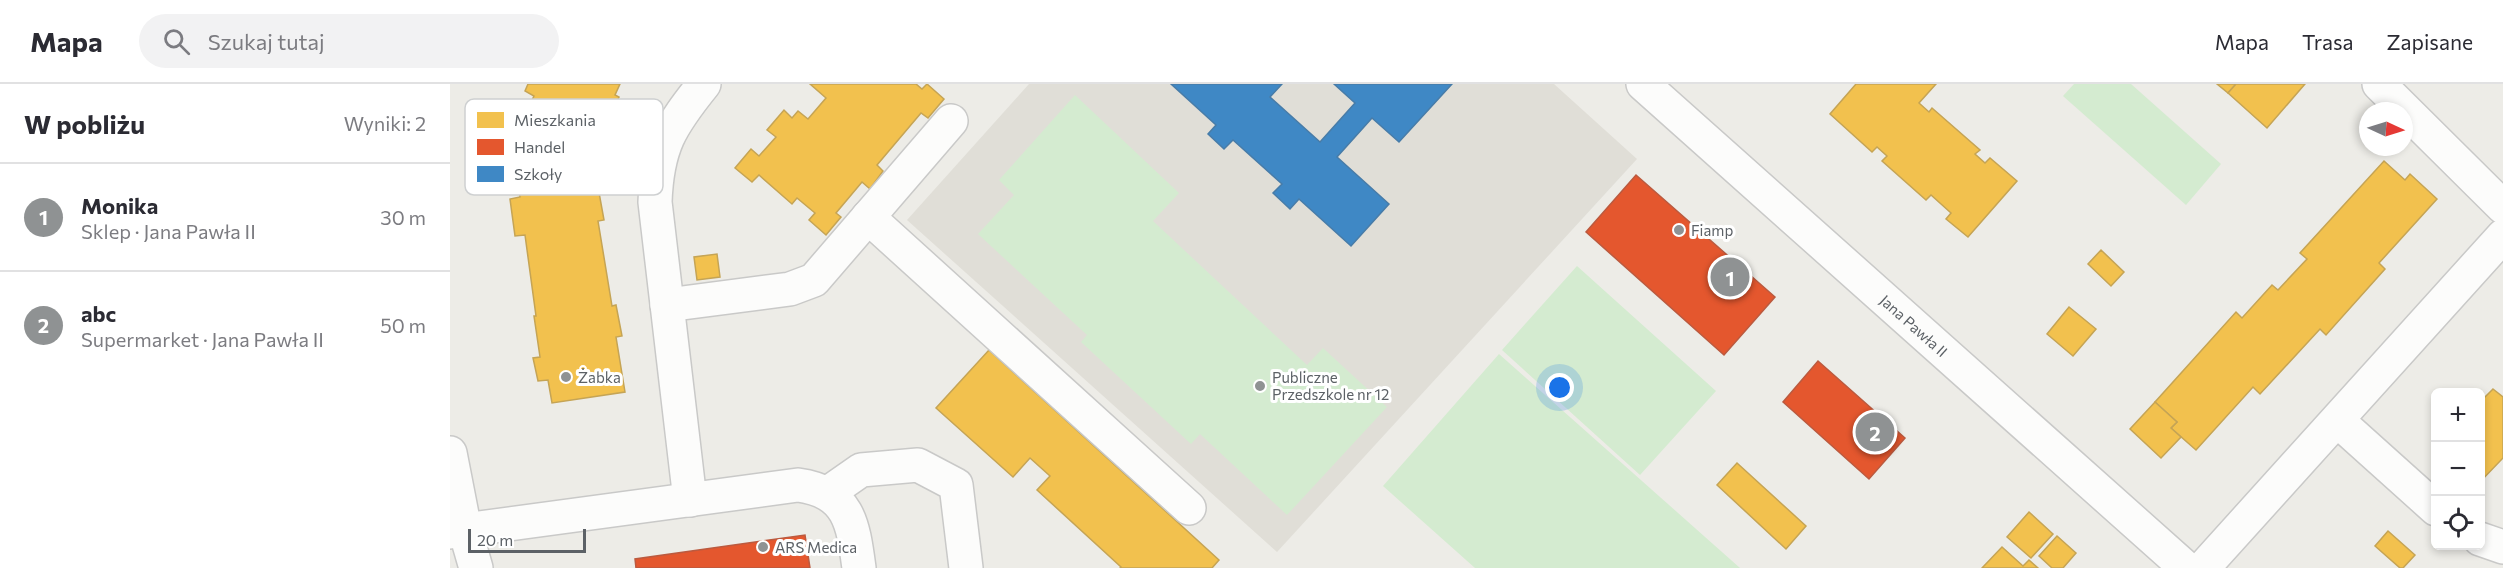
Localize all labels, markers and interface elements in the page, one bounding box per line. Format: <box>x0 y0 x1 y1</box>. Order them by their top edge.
search box <box>139 14 559 68</box>
text: Mapa <box>30 24 103 58</box>
icon: search <box>160 25 193 58</box>
text: Szukaj tutaj <box>208 28 325 55</box>
text: Mapa <box>2215 29 2269 54</box>
text: Trasa <box>2302 29 2353 54</box>
text: Zapisane <box>2386 29 2473 54</box>
legend <box>465 99 663 195</box>
north arrow <box>2359 102 2413 156</box>
text: W pobliżu <box>24 108 145 139</box>
text: Mieszkania <box>514 110 596 129</box>
text: Wyniki: 2 <box>344 111 426 135</box>
text: Handel <box>514 137 565 156</box>
text: Szkoły <box>514 164 562 183</box>
text: Monika <box>81 192 158 219</box>
text: 1 <box>39 205 48 229</box>
text: 30 m <box>380 205 426 229</box>
text: Sklep · Jana Pawła II <box>81 219 256 243</box>
place label: Fiamp <box>1691 221 1733 239</box>
marker: Fiamp <box>1672 223 1686 237</box>
pin: 1 <box>1710 254 1750 300</box>
street label: Jana Pawła II <box>1876 291 1951 360</box>
text: abc <box>81 300 116 327</box>
text: 2 <box>38 313 49 337</box>
text: 50 m <box>380 313 426 337</box>
text: Supermarket · Jana Pawła II <box>81 327 324 351</box>
place label: Żabka <box>578 368 621 386</box>
place label: Publiczne Przedszkole nr 12 <box>1272 368 1389 403</box>
marker: Żabka <box>559 370 573 384</box>
your location <box>1545 373 1574 402</box>
marker: Publiczne Przedszkole nr 12 <box>1253 379 1267 393</box>
map controls <box>2431 388 2485 550</box>
button: + <box>2431 388 2485 442</box>
pin: 2 <box>1856 410 1894 454</box>
button: − <box>2431 442 2485 496</box>
button: locate <box>2431 496 2485 550</box>
scale bar <box>468 526 586 554</box>
text: 20 m <box>477 530 513 549</box>
place label: ARS Medica <box>775 538 857 556</box>
marker: ARS Medica <box>756 540 770 554</box>

